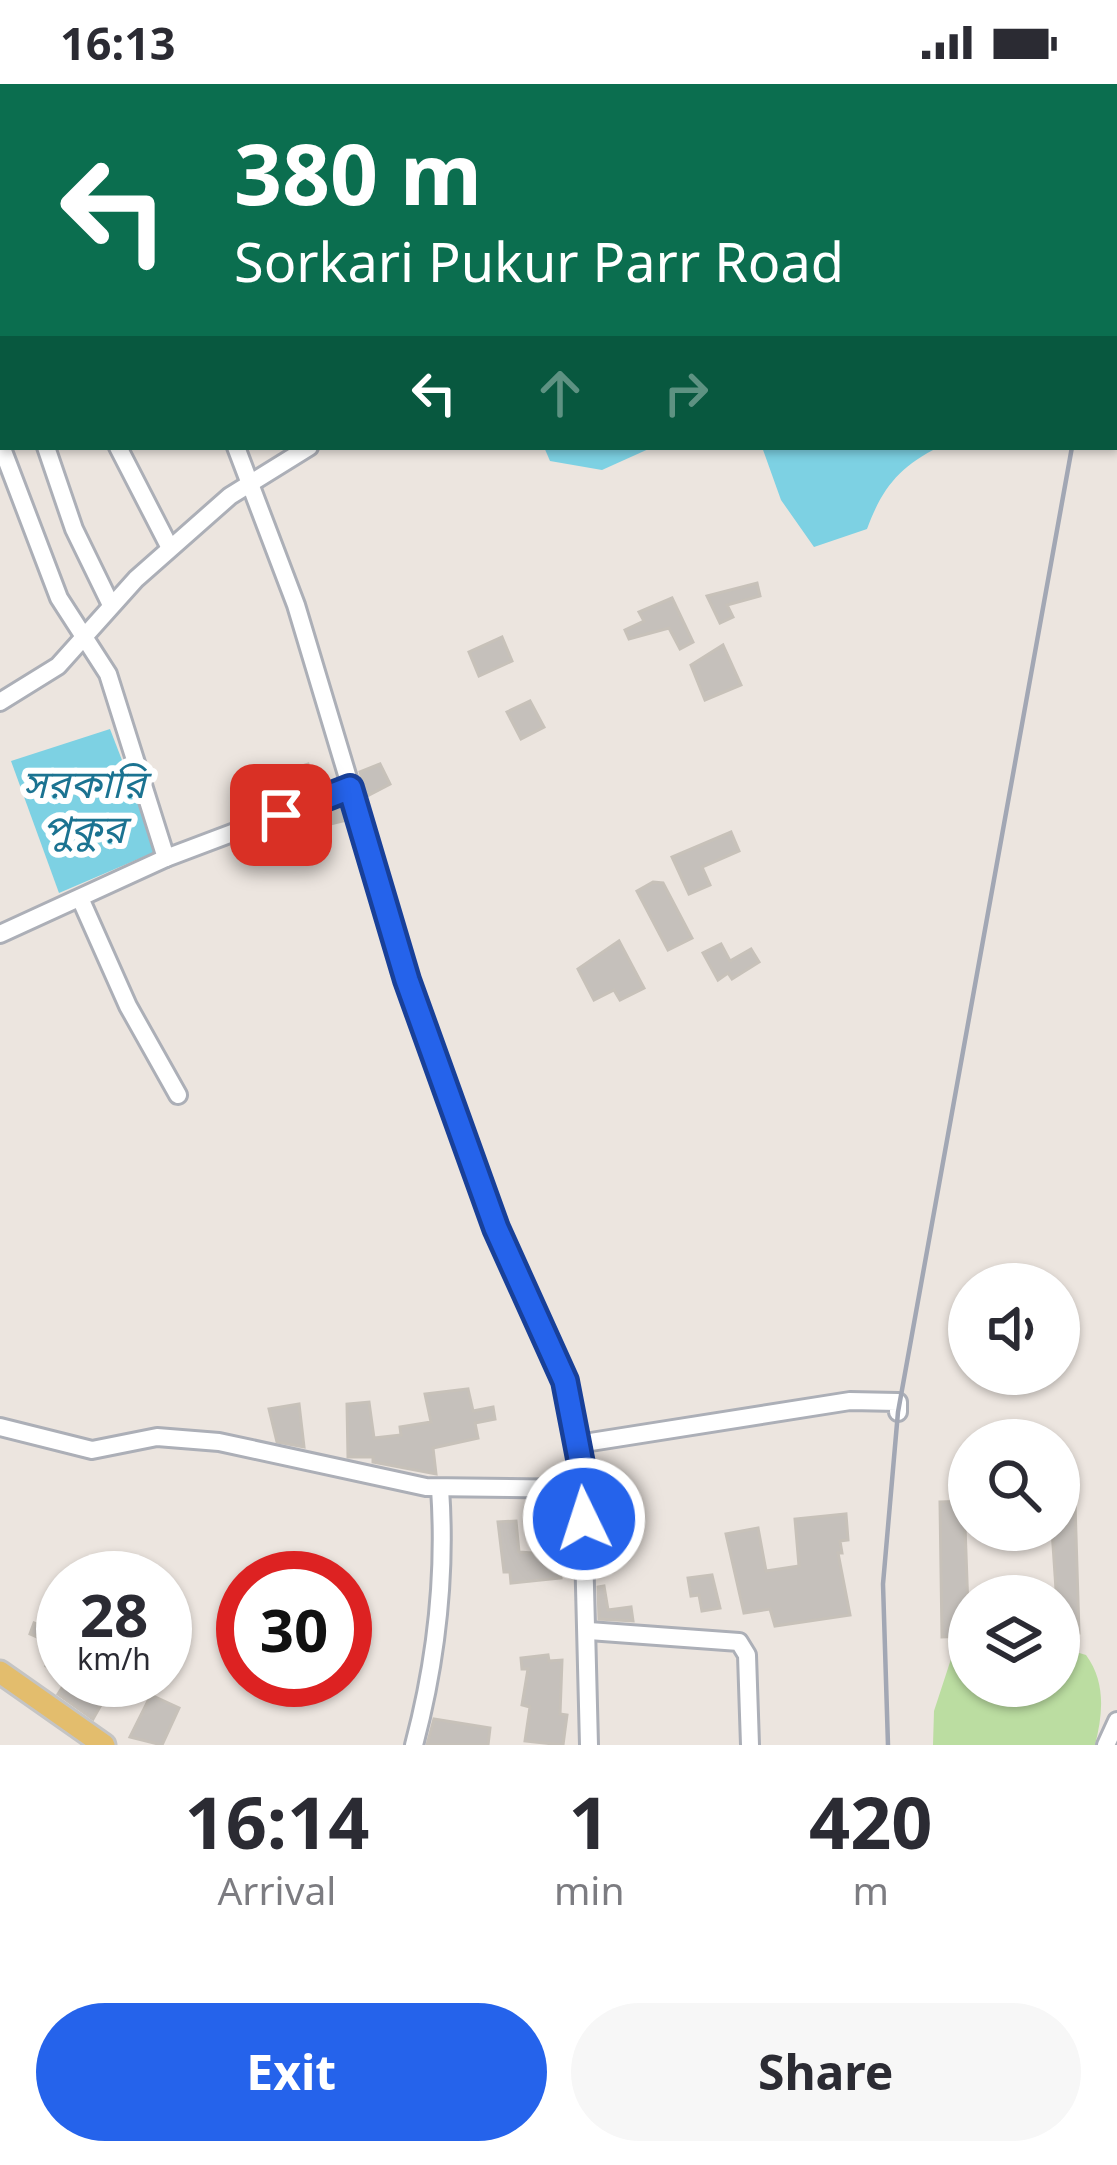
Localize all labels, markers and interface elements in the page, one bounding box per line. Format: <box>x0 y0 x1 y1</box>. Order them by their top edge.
text: 16:13 <box>60 12 176 73</box>
text: 380 m <box>234 115 482 230</box>
icon: left <box>36 132 192 288</box>
text: Sorkari Pukur Parr Road <box>234 224 844 298</box>
icon: left <box>401 360 467 426</box>
icon: ahead <box>527 360 593 426</box>
icon: right <box>653 360 719 426</box>
water label: সরকারি পুকুর <box>22 756 152 854</box>
pin <box>230 764 332 866</box>
icon: arrive <box>248 782 314 848</box>
map controls <box>948 1263 1080 1707</box>
button: sound <box>948 1263 1080 1395</box>
button: search <box>948 1419 1080 1551</box>
position arrow <box>521 1456 647 1582</box>
speed limit sign: 30 <box>216 1551 372 1707</box>
text: 28 <box>80 1573 148 1655</box>
button: layers <box>948 1575 1080 1707</box>
text: km/h <box>77 1638 151 1679</box>
text: 16:14 <box>184 1772 369 1870</box>
text: 1 <box>569 1772 610 1870</box>
text: 420 <box>809 1772 933 1870</box>
text: Arrival <box>217 1863 336 1916</box>
text: min <box>554 1863 625 1916</box>
text: m <box>853 1863 889 1916</box>
button: Exit <box>36 2003 547 2141</box>
button: Share <box>571 2003 1081 2141</box>

